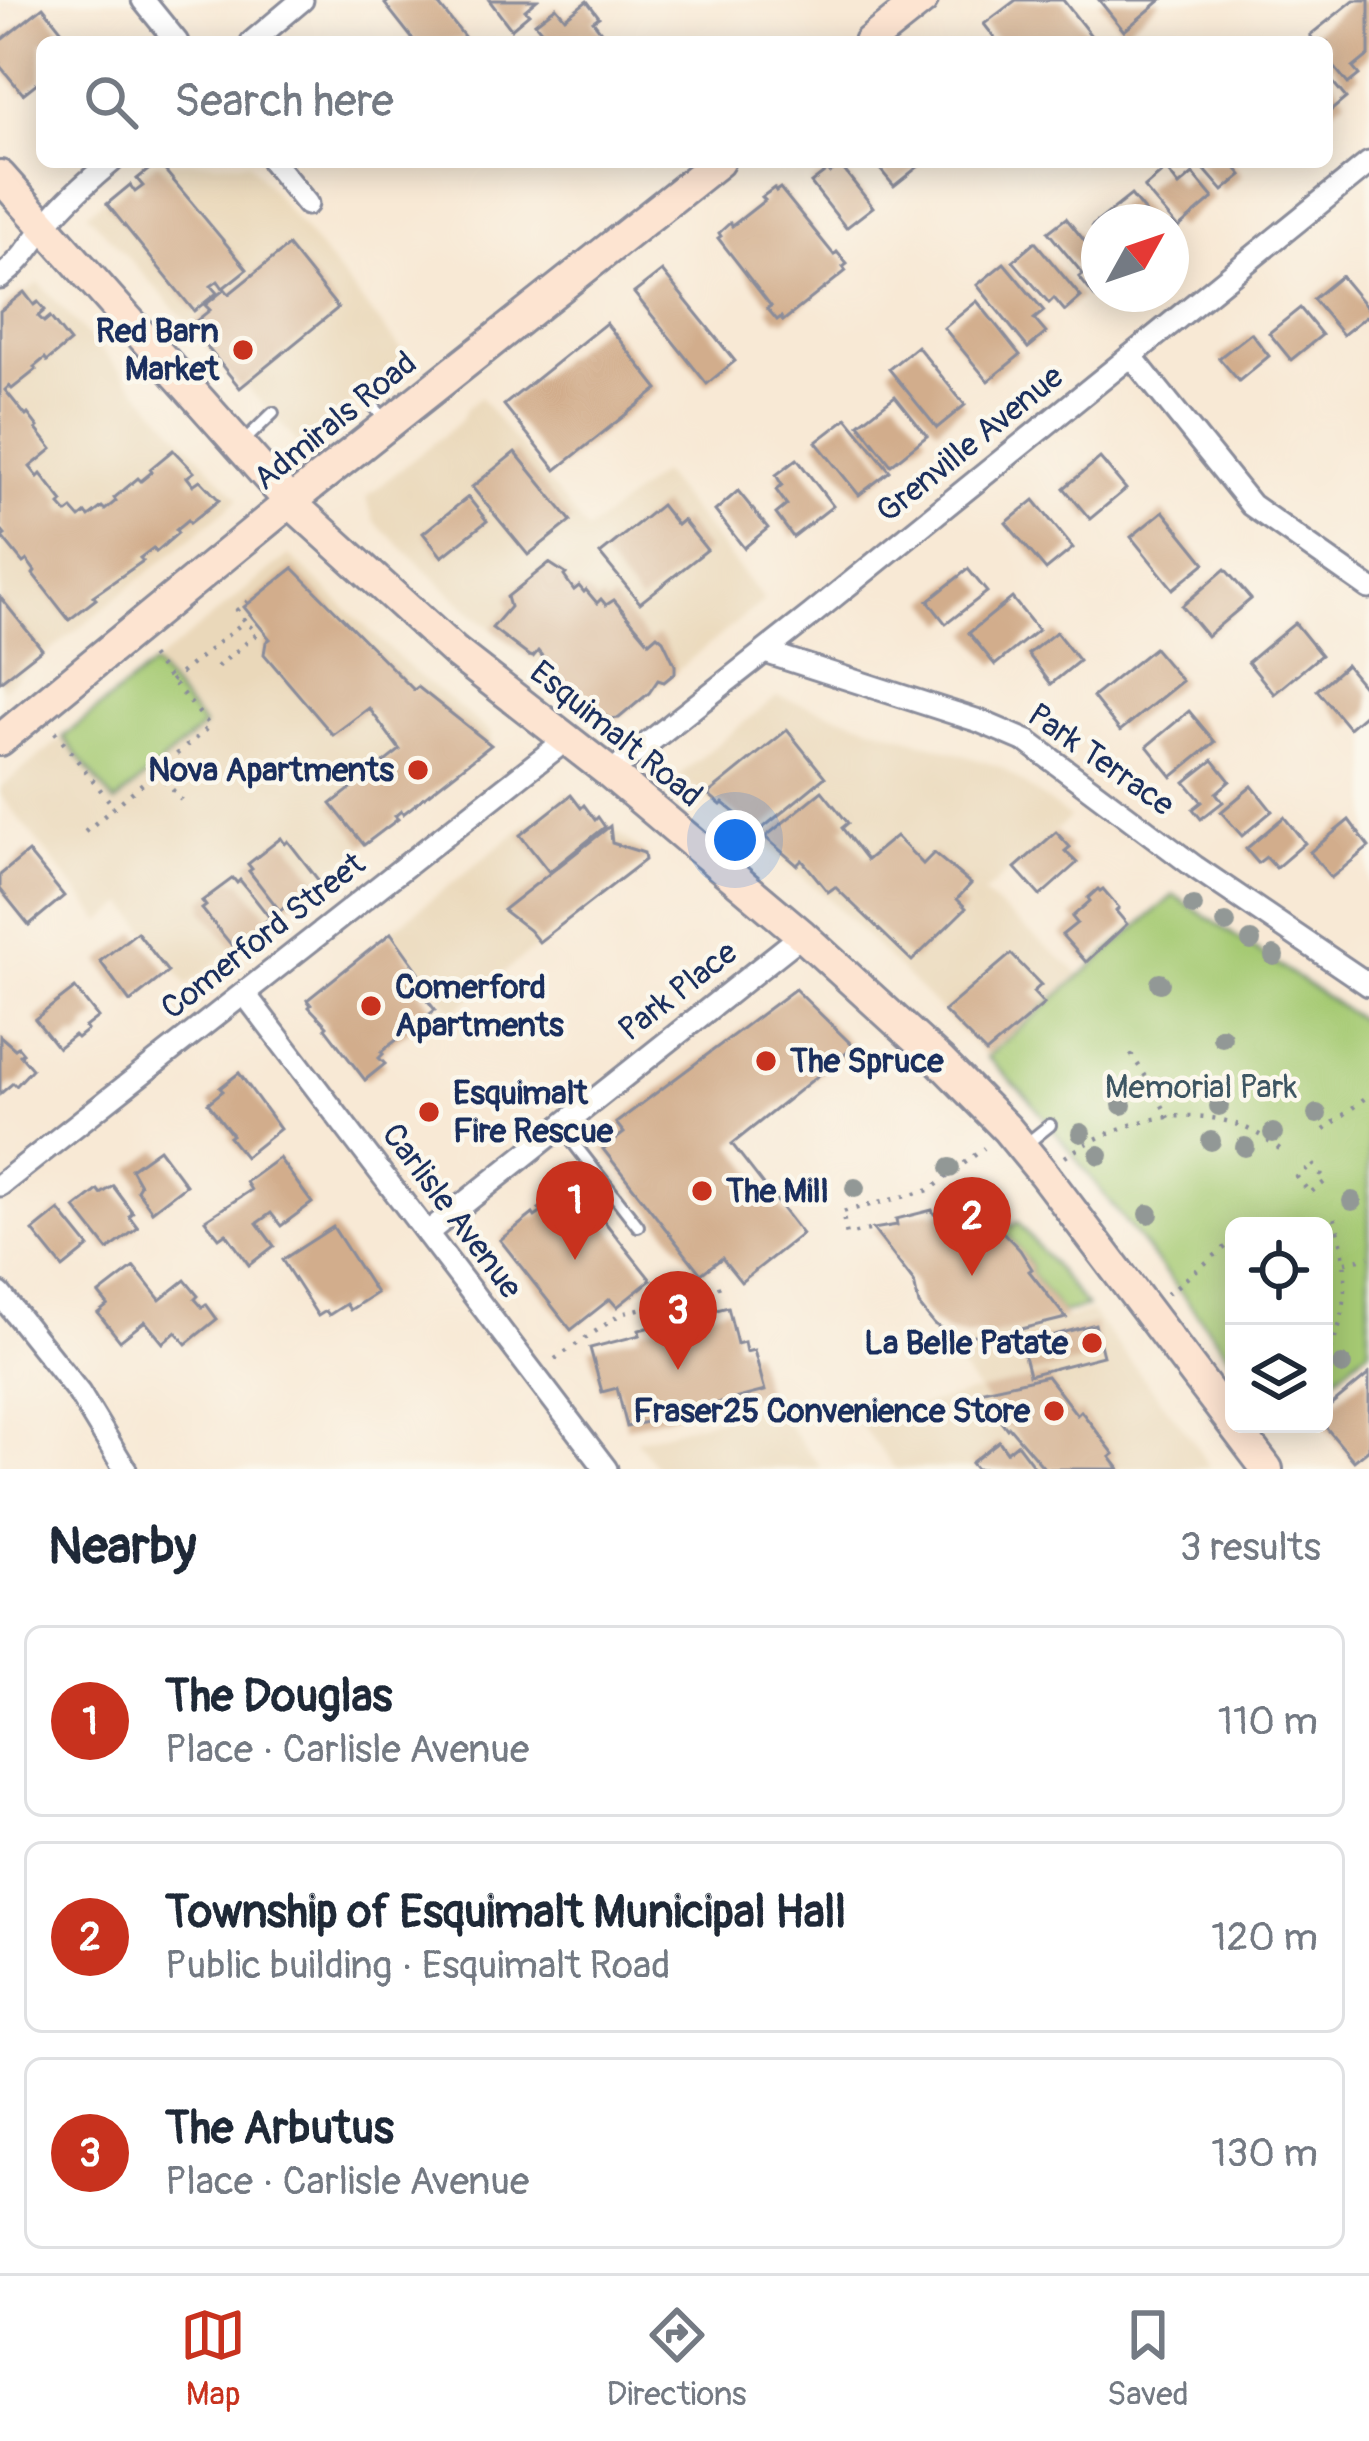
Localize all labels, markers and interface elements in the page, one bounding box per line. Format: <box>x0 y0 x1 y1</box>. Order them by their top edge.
search box <box>36 36 1333 168</box>
icon: search <box>78 69 144 135</box>
text: Search here <box>174 74 394 130</box>
north arrow <box>1081 204 1189 312</box>
place label: Red Barn Market <box>96 311 220 390</box>
marker: Red Barn Market <box>230 337 256 363</box>
street label: Admirals Road <box>245 343 425 499</box>
street label: Grenville Avenue <box>868 356 1072 532</box>
street label: Esquimalt Road <box>521 652 711 816</box>
street label: Park Terrace <box>1020 695 1182 825</box>
place label: Nova Apartments <box>148 750 394 791</box>
marker: Nova Apartments <box>405 757 431 783</box>
your location <box>705 810 765 870</box>
street label: Comerford Street <box>153 843 374 1028</box>
street label: Park Place <box>610 932 746 1050</box>
place label: Comerford Apartments <box>395 967 564 1046</box>
marker: Comerford Apartments <box>358 993 384 1019</box>
place label: The Spruce <box>789 1041 944 1082</box>
marker: The Spruce <box>753 1048 779 1074</box>
park label: Memorial Park <box>1105 1067 1297 1108</box>
place label: Esquimalt Fire Rescue <box>453 1073 614 1152</box>
marker: Esquimalt Fire Rescue <box>416 1099 442 1125</box>
street label: Carlisle Avenue <box>373 1115 531 1307</box>
pin: 1 <box>536 1161 614 1260</box>
place label: The Mill <box>725 1171 829 1212</box>
pin: 2 <box>933 1177 1011 1276</box>
marker: The Mill <box>689 1178 715 1204</box>
map controls <box>1225 1217 1333 1433</box>
button: locate <box>1225 1217 1333 1325</box>
pin: 3 <box>639 1271 717 1370</box>
place label: La Belle Patate <box>864 1323 1069 1364</box>
button: layers <box>1225 1325 1333 1433</box>
marker: La Belle Patate <box>1079 1330 1105 1356</box>
place label: Fraser25 Convenience Store <box>633 1391 1031 1432</box>
marker: Fraser25 Convenience Store <box>1041 1398 1067 1424</box>
text: Nearby <box>48 1515 196 1579</box>
text: 3 results <box>1180 1523 1321 1572</box>
text: The Douglas <box>165 1669 392 1725</box>
text: 1 <box>82 1697 98 1746</box>
text: 110 m <box>1218 1697 1318 1746</box>
text: Place · Carlisle Avenue <box>165 1725 529 1774</box>
text: Township of Esquimalt Municipal Hall <box>165 1885 846 1941</box>
text: 2 <box>79 1913 101 1962</box>
text: 120 m <box>1211 1913 1318 1962</box>
text: Public building · Esquimalt Road <box>165 1941 670 1990</box>
text: The Arbutus <box>165 2101 394 2157</box>
text: 3 <box>79 2129 101 2178</box>
text: 130 m <box>1211 2129 1318 2178</box>
text: Place · Carlisle Avenue <box>165 2157 529 2206</box>
tab: Map <box>180 2302 246 2415</box>
tab: Directions <box>607 2302 747 2415</box>
tab: Saved <box>1107 2302 1189 2415</box>

